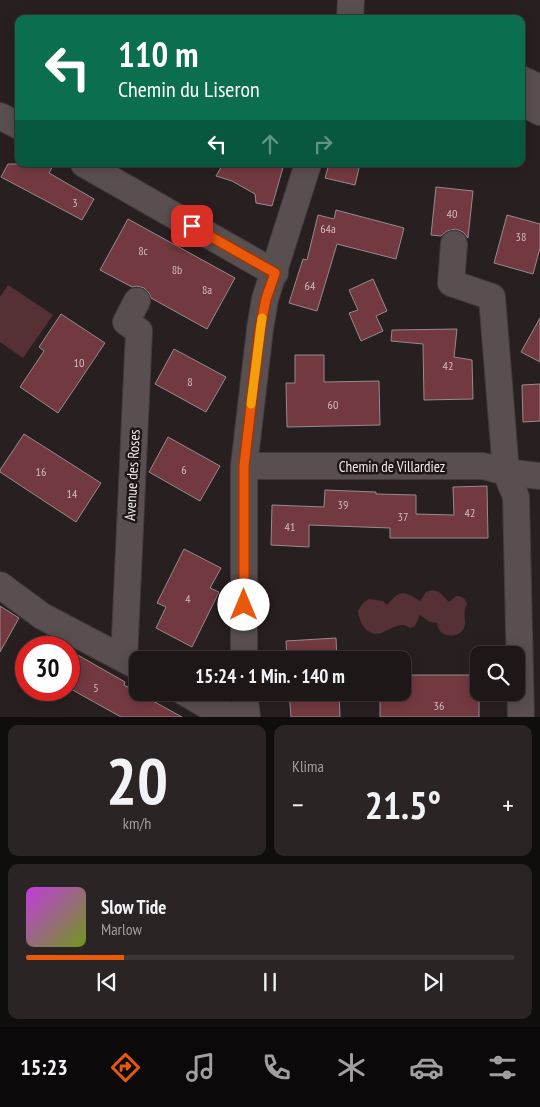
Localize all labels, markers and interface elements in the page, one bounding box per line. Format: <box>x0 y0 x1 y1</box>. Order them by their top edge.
text: 110 m <box>118 31 199 77</box>
icon: left <box>35 35 100 100</box>
text: Chemin du Liseron <box>118 75 260 103</box>
icon: left <box>203 130 231 158</box>
icon: ahead <box>256 130 284 158</box>
icon: right <box>309 130 337 158</box>
house number: 3 <box>72 195 78 210</box>
pin <box>171 205 213 247</box>
house number: 40 <box>447 206 457 221</box>
icon: arrive <box>178 212 206 240</box>
house number: 64a <box>320 221 336 236</box>
house number: 38 <box>516 229 526 244</box>
house number: 8c <box>138 243 149 258</box>
house number: 8b <box>172 262 182 277</box>
house number: 64 <box>305 278 316 293</box>
house number: 8a <box>202 282 212 297</box>
house number: 10 <box>74 355 84 370</box>
house number: 42 <box>443 358 453 373</box>
house number: 8 <box>187 374 193 389</box>
house number: 60 <box>328 397 338 412</box>
street label: Avenue des Roses <box>120 429 144 521</box>
street label: Chemin de Villardiez <box>339 457 445 476</box>
house number: 6 <box>181 462 187 477</box>
house number: 16 <box>36 464 46 479</box>
house number: 14 <box>67 486 78 501</box>
house number: 39 <box>338 497 348 512</box>
house number: 42 <box>465 505 475 520</box>
house number: 37 <box>398 509 408 524</box>
house number: 41 <box>285 519 295 534</box>
position arrow <box>217 578 269 630</box>
house number: 4 <box>185 591 191 606</box>
speed limit sign: 30 <box>15 636 80 701</box>
map controls <box>470 646 525 701</box>
button: search <box>470 646 525 701</box>
text: 15:24 · 1 Min. · 140 m <box>195 664 345 688</box>
house number: 5 <box>93 680 99 695</box>
house number: 36 <box>434 698 444 713</box>
text: 20 <box>106 738 168 822</box>
text: Klima <box>292 756 324 776</box>
text: 21.5° <box>365 780 441 829</box>
text: − <box>292 786 304 823</box>
text: + <box>502 786 514 823</box>
text: km/h <box>123 813 151 833</box>
text: Slow Tide <box>101 895 166 919</box>
text: Marlow <box>101 919 142 939</box>
icon: previous <box>93 968 121 996</box>
icon: pause <box>256 968 284 996</box>
icon: next <box>419 968 447 996</box>
icon: directions <box>108 1050 143 1085</box>
icon: music <box>183 1050 218 1085</box>
icon: phone <box>259 1050 294 1085</box>
icon: climate <box>334 1050 369 1085</box>
icon: car <box>409 1050 444 1085</box>
icon: filters <box>485 1050 520 1085</box>
text: 15:23 <box>20 1053 68 1081</box>

